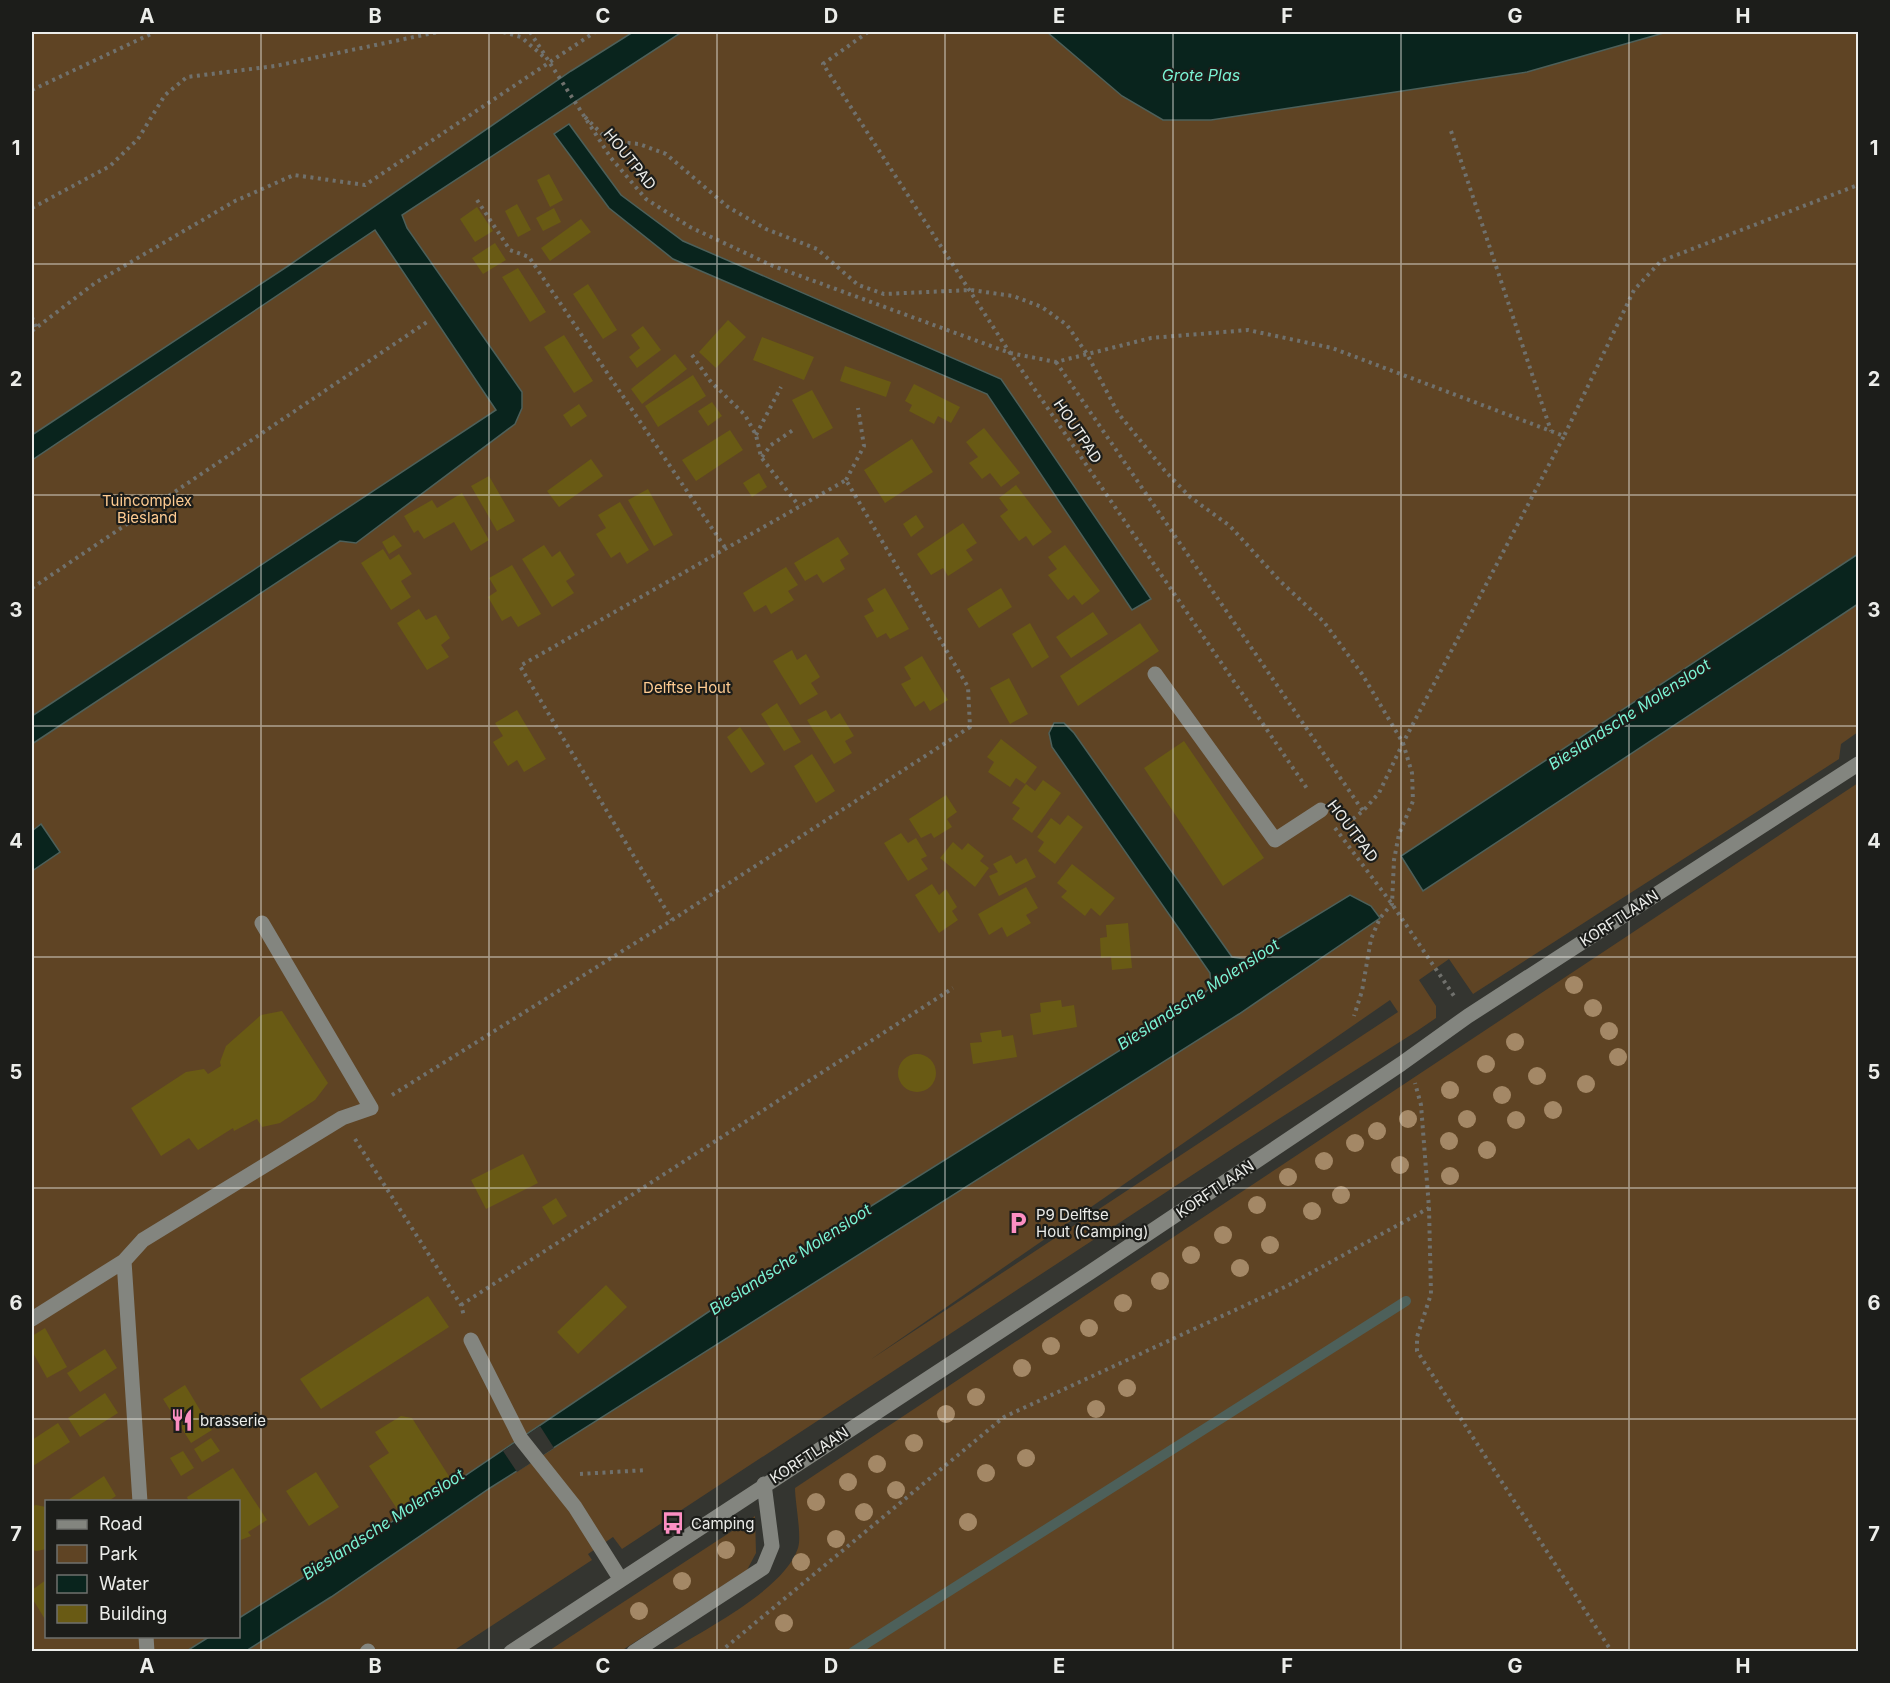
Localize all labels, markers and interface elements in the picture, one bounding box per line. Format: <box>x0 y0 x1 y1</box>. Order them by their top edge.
text: A <box>140 4 155 28</box>
text: B <box>368 4 382 28</box>
text: C <box>596 4 610 28</box>
text: D <box>824 4 838 28</box>
text: E <box>1053 4 1065 28</box>
text: F <box>1281 4 1293 28</box>
text: G <box>1507 4 1523 28</box>
text: H <box>1736 4 1750 28</box>
water label: Grote Plas <box>1162 65 1240 85</box>
street label: HOUTPAD <box>600 125 660 193</box>
text: 1 <box>12 136 20 160</box>
text: 1 <box>1870 136 1878 160</box>
text: 2 <box>10 367 22 391</box>
text: 2 <box>1868 367 1880 391</box>
street label: HOUTPAD <box>1050 395 1106 467</box>
park label: Tuincomplex Biesland <box>102 491 192 527</box>
text: 3 <box>10 598 22 622</box>
text: 3 <box>1868 598 1880 622</box>
water label: Bieslandsche Molensloot <box>1544 654 1714 774</box>
park label: Delftse Hout <box>643 678 731 697</box>
street label: HOUTPAD <box>1323 796 1383 866</box>
text: 4 <box>9 829 23 853</box>
text: 4 <box>1867 829 1881 853</box>
street label: KORFTLAAN <box>1576 886 1662 950</box>
water label: Bieslandsche Molensloot <box>1113 934 1283 1054</box>
text: 5 <box>10 1060 22 1084</box>
text: 5 <box>1868 1060 1880 1084</box>
street label: KORFTLAAN <box>1172 1156 1258 1222</box>
water label: Bieslandsche Molensloot <box>705 1199 875 1319</box>
place label: P9 Delftse Hout (Camping) <box>1036 1205 1148 1241</box>
parking icon: P9 Delftse Hout (Camping) <box>1005 1210 1031 1236</box>
text: 6 <box>10 1291 23 1315</box>
text: 6 <box>1868 1291 1881 1315</box>
restaurant icon: brasserie <box>169 1407 195 1433</box>
place label: brasserie <box>200 1411 266 1430</box>
street label: KORFTLAAN <box>766 1423 852 1487</box>
water label: Bieslandsche Molensloot <box>298 1464 468 1584</box>
legend <box>45 1500 240 1638</box>
bus stop icon: Camping <box>660 1510 686 1536</box>
text: Road <box>99 1513 142 1534</box>
place label: Camping <box>691 1514 754 1533</box>
text: 7 <box>10 1522 22 1546</box>
text: 7 <box>1868 1522 1880 1546</box>
text: Park <box>99 1543 138 1564</box>
text: Water <box>99 1573 149 1594</box>
text: Building <box>99 1603 167 1624</box>
text: A <box>140 1654 155 1678</box>
text: B <box>368 1654 382 1678</box>
text: C <box>596 1654 610 1678</box>
text: D <box>824 1654 838 1678</box>
text: E <box>1053 1654 1065 1678</box>
text: F <box>1281 1654 1293 1678</box>
text: G <box>1507 1654 1523 1678</box>
text: H <box>1736 1654 1750 1678</box>

